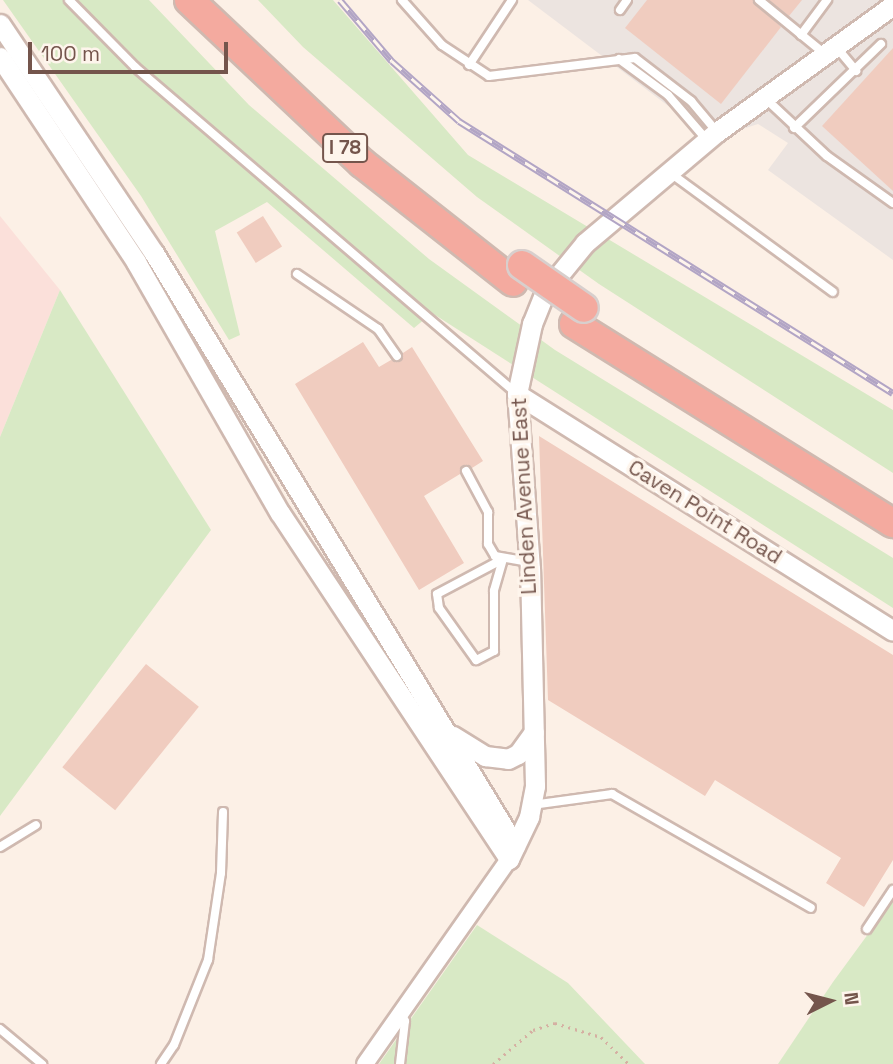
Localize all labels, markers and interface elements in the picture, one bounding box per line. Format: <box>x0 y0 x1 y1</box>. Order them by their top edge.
scale bar <box>32 28 231 72</box>
text: 100 m <box>41 40 100 67</box>
road number: I 78 <box>320 132 370 164</box>
street label: Linden Avenue East <box>506 397 542 595</box>
street label: Caven Point Road <box>624 455 786 569</box>
north arrow <box>795 966 865 1036</box>
text: N <box>838 991 864 1006</box>

